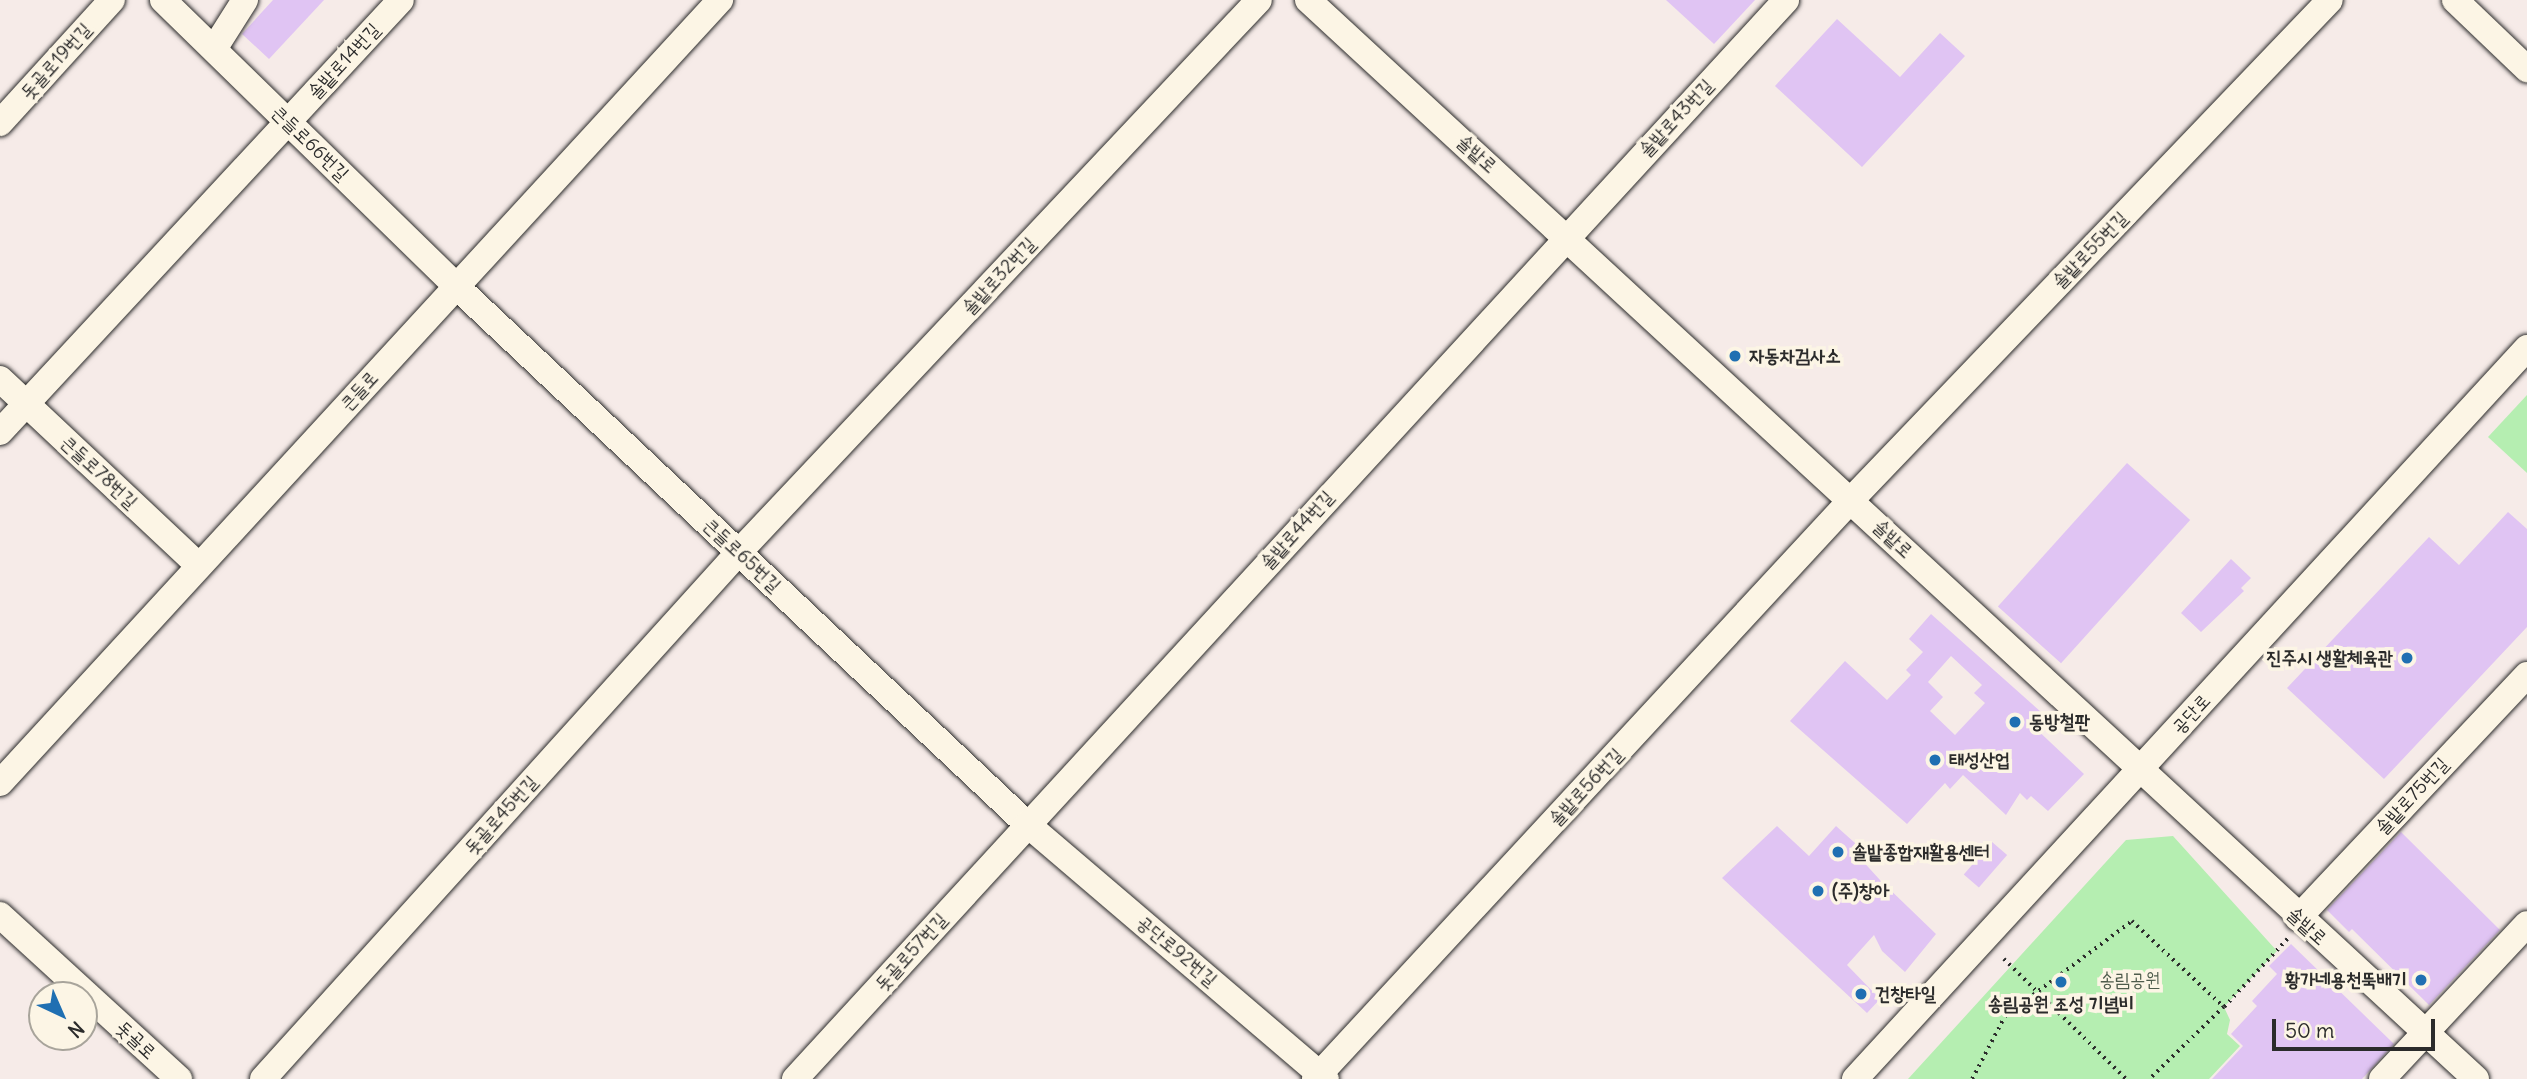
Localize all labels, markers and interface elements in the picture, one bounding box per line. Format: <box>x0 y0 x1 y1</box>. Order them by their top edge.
street label: 돗골로19번길 <box>16 18 96 104</box>
street label: 솔밭로14번길 <box>303 18 385 104</box>
street label: 솔밭로43번길 <box>1634 74 1718 162</box>
street label: 큰들로66번길 <box>267 101 353 185</box>
street label: 솔밭로 <box>1452 130 1502 178</box>
street label: 솔밭로55번길 <box>2048 207 2132 293</box>
street label: 솔밭로32번길 <box>957 233 1041 319</box>
place label: 자동차검사소 <box>1749 345 1841 367</box>
marker: 자동차검사소 <box>1727 348 1743 364</box>
street label: 큰들로 <box>335 366 383 416</box>
street label: 큰들로78번길 <box>56 431 142 513</box>
street label: 솔밭로44번길 <box>1256 486 1338 574</box>
street label: 큰들로65번길 <box>698 513 786 597</box>
street label: 솔밭로 <box>1868 515 1918 563</box>
place label: 진주시 생활체육관 <box>2266 647 2393 669</box>
marker: 진주시 생활체육관 <box>2399 650 2415 666</box>
street label: 공단로 <box>2167 689 2215 739</box>
place label: 동방철판 <box>2029 711 2090 733</box>
marker: 동방철판 <box>2007 714 2023 730</box>
street label: 솔밭로56번길 <box>1544 743 1628 831</box>
place label: 태성산업 <box>1949 749 2010 771</box>
marker: 태성산업 <box>1927 752 1943 768</box>
street label: 솔밭로75번길 <box>2371 753 2453 839</box>
street label: 돗골로45번길 <box>460 771 542 859</box>
place label: 솔밭종합재활용센터 <box>1852 841 1990 863</box>
marker: 솔밭종합재활용센터 <box>1830 844 1846 860</box>
place label: (주)창아 <box>1832 880 1889 902</box>
marker: (주)창아 <box>1810 883 1826 899</box>
street label: 솔밭로 <box>2282 902 2332 950</box>
street label: 돗골로57번길 <box>870 908 952 996</box>
street label: 공단로92번길 <box>1132 911 1222 991</box>
park label: 송림공원 <box>2099 969 2161 991</box>
place label: 황가네용천뚝배기 <box>2285 969 2407 991</box>
marker: 황가네용천뚝배기 <box>2413 972 2429 988</box>
marker: 송림공원 조성 기념비 <box>2053 974 2069 990</box>
north arrow <box>28 981 98 1051</box>
place label: 건창타일 <box>1875 983 1936 1005</box>
marker: 건창타일 <box>1853 986 1869 1002</box>
place label: 송림공원 조성 기념비 <box>1988 993 2134 1015</box>
scale bar <box>2275 1006 2438 1050</box>
text: N <box>63 1016 89 1043</box>
street label: 돗골로 <box>111 1016 161 1064</box>
text: 50 m <box>2285 1017 2334 1044</box>

